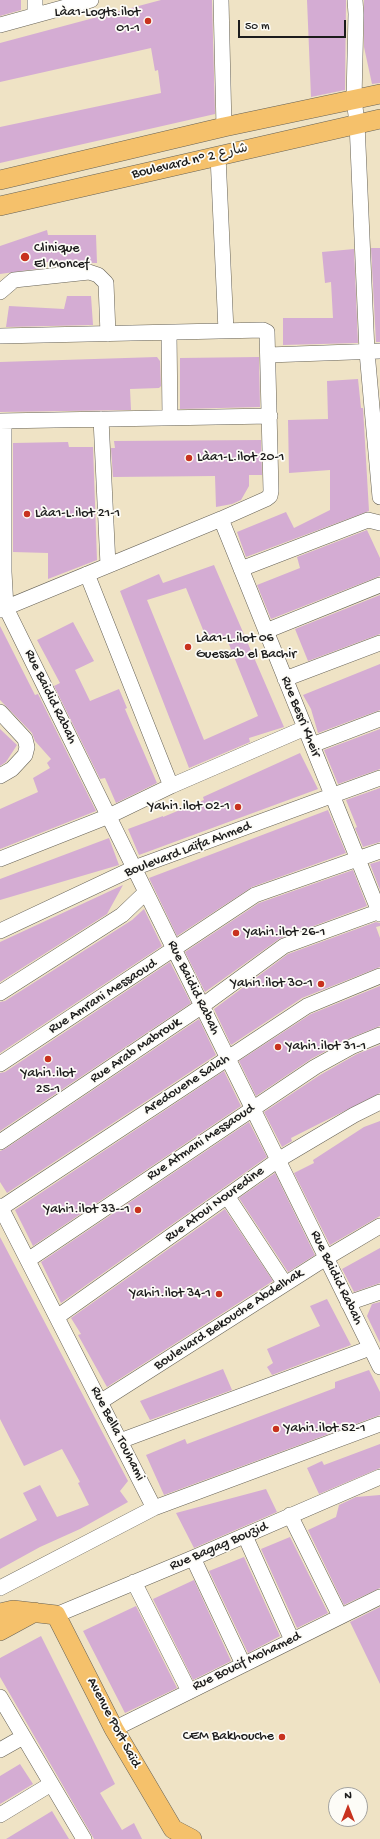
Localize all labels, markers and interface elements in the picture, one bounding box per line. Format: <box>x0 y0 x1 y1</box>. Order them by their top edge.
place label: Làa1-Logts.ilot 01-1 <box>55 5 140 38</box>
scale bar <box>240 12 348 38</box>
marker: Làa1-Logts.ilot 01-1 <box>143 16 153 26</box>
text: 50 m <box>245 20 270 34</box>
street label: Boulevard n° شارع 2 <box>130 140 250 184</box>
place label: Clinique El Moncef <box>34 241 89 274</box>
marker: Clinique El Moncef <box>19 251 31 263</box>
place label: Làa1-L.ilot 20-1 <box>197 450 285 466</box>
marker: Làa1-L.ilot 20-1 <box>184 453 194 463</box>
place label: Làa1-L.ilot 21-1 <box>35 506 120 522</box>
marker: Làa1-L.ilot 21-1 <box>22 509 32 519</box>
place label: Làa1-L.ilot 06 Guessab el Bachir <box>196 631 296 664</box>
marker: Làa1-L.ilot 06 Guessab el Bachir <box>183 642 193 652</box>
street label: Rue Baidid Rabah <box>20 647 80 747</box>
street label: Rue Besri Kheir <box>276 674 324 760</box>
place label: Yahi1.ilot 02-1 <box>148 799 230 815</box>
marker: Yahi1.ilot 02-1 <box>233 802 243 812</box>
street label: Boulevard Laïfa Ahmed <box>122 818 254 882</box>
place label: Yahi1.ilot 26-1 <box>244 925 325 941</box>
marker: Yahi1.ilot 26-1 <box>231 928 241 938</box>
street label: Rue Baidid Rabah <box>163 938 223 1038</box>
street label: Rue Amrani Messaoud <box>46 956 160 1038</box>
place label: Yahi1.ilot 30-1 <box>230 976 313 992</box>
marker: Yahi1.ilot 30-1 <box>316 979 326 989</box>
street label: Rue Arab Mabrouk <box>87 1014 185 1088</box>
place label: Yahi1.ilot 31-1 <box>286 1039 366 1055</box>
marker: Yahi1.ilot 31-1 <box>273 1042 283 1052</box>
street label: Aredouene Salah <box>141 1051 233 1119</box>
marker: Yahi1.ilot 25-1 <box>43 1054 53 1064</box>
place label: Yahi1.ilot 25-1 <box>21 1066 75 1098</box>
street label: Rue Atmani Messaoud <box>144 1101 258 1185</box>
street label: Rue Atoui Nouredine <box>162 1163 268 1247</box>
place label: Yahi1.ilot 33--1 <box>44 1202 130 1218</box>
marker: Yahi1.ilot 33--1 <box>133 1205 143 1215</box>
street label: Rue Baidid Rabah <box>306 1228 366 1328</box>
street label: Boulevard Bekouche Abdelhak <box>151 1265 307 1375</box>
place label: Yahi1.ilot 34-1 <box>130 1286 211 1302</box>
marker: Yahi1.ilot 34-1 <box>214 1289 224 1299</box>
street label: Rue Bella Touhami <box>86 1384 148 1484</box>
place label: Yahi1.ilot 52-1 <box>284 1421 366 1437</box>
marker: Yahi1.ilot 52-1 <box>271 1424 281 1434</box>
street label: Rue Bagag Bouzid <box>167 1519 271 1575</box>
street label: Rue Boucif Mohamed <box>190 1628 304 1696</box>
street label: Avenue Port Saïd <box>82 1675 144 1771</box>
place label: CEM Bakhouche <box>183 1729 274 1745</box>
marker: CEM Bakhouche <box>277 1732 287 1742</box>
north arrow <box>328 1787 368 1827</box>
text: N <box>344 1790 352 1802</box>

